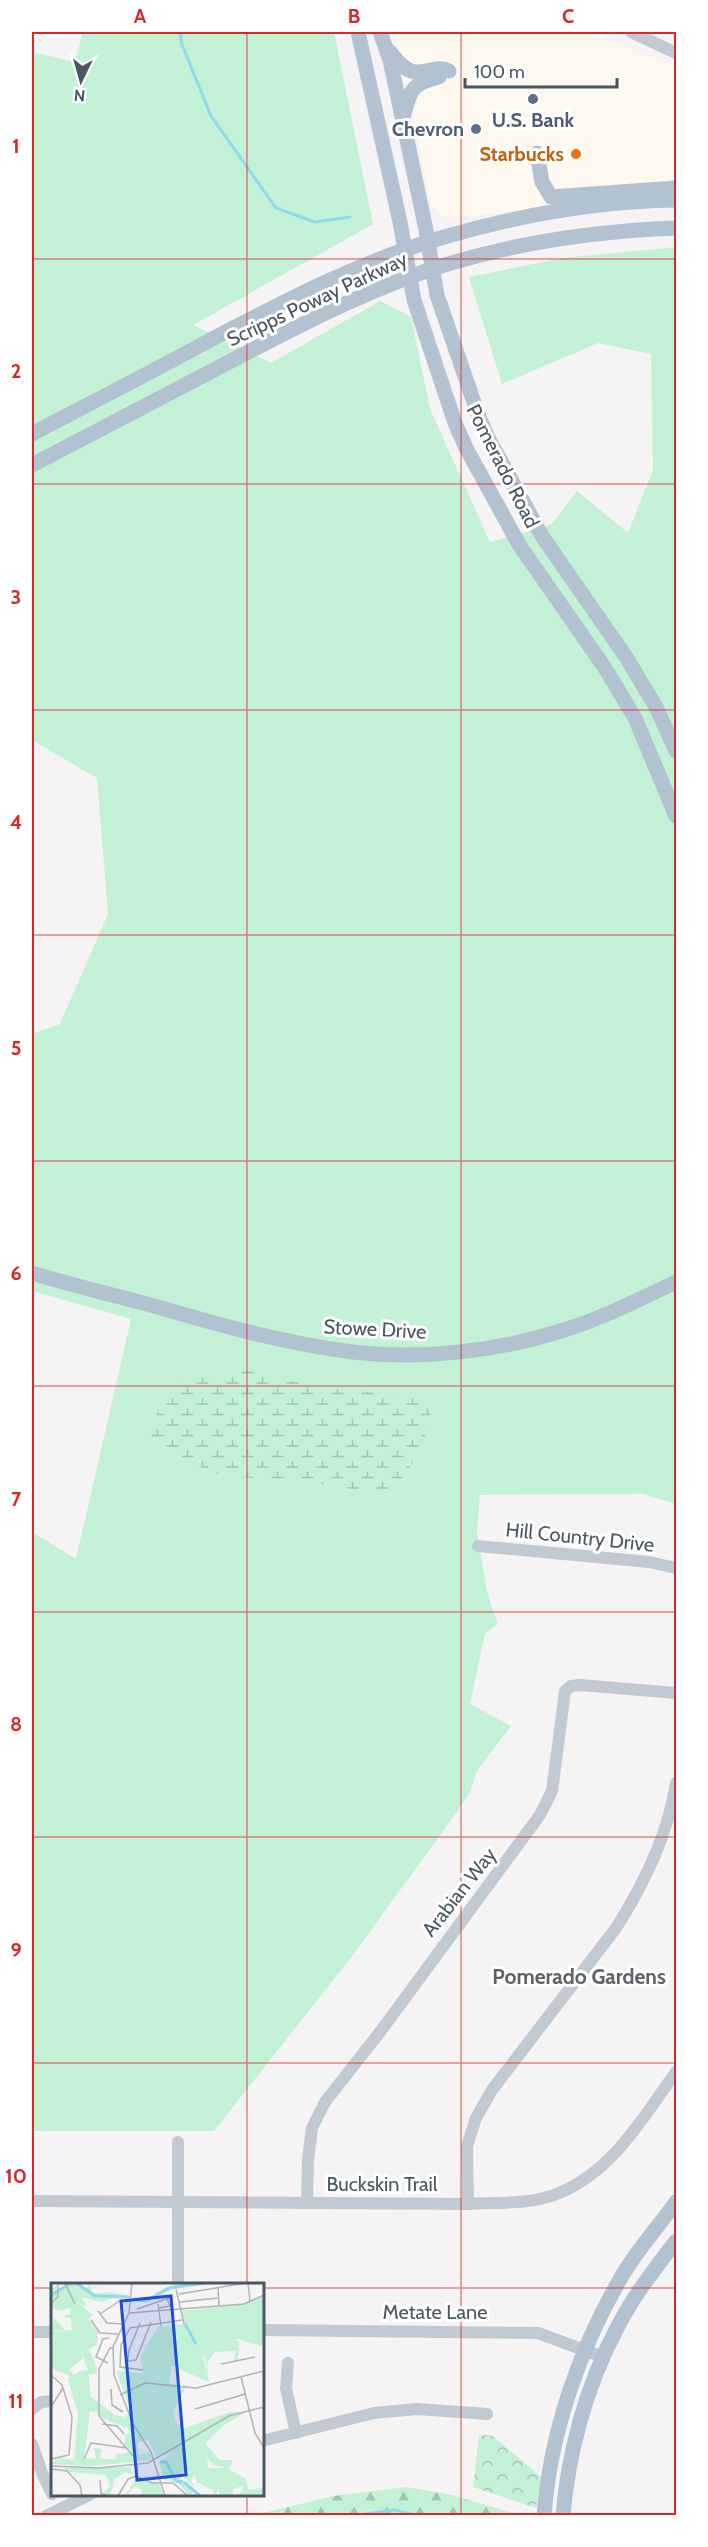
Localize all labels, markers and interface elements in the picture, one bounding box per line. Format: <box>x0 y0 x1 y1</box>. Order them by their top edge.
text: A <box>134 4 147 28</box>
text: B <box>348 4 360 28</box>
text: C <box>562 4 574 28</box>
north arrow <box>51 51 111 111</box>
scale bar <box>465 51 616 89</box>
text: 100 m <box>474 61 525 83</box>
text: N <box>73 85 86 105</box>
marker: U.S. Bank <box>526 92 540 106</box>
place label: U.S. Bank <box>492 108 574 132</box>
place label: Chevron <box>392 117 464 141</box>
marker: Chevron <box>469 122 483 136</box>
text: 1 <box>12 134 20 158</box>
place label: Starbucks <box>479 142 564 166</box>
marker: Starbucks <box>569 147 583 161</box>
street label: Scripps Poway Parkway <box>223 247 411 351</box>
text: 2 <box>11 359 21 383</box>
street label: Pomerado Road <box>461 400 545 532</box>
text: 3 <box>11 585 21 609</box>
text: 4 <box>10 810 22 834</box>
text: 5 <box>11 1036 21 1060</box>
text: 6 <box>10 1261 22 1285</box>
street label: Stowe Drive <box>323 1314 427 1344</box>
text: 7 <box>11 1487 22 1511</box>
street label: Hill Country Drive <box>505 1517 655 1557</box>
text: 8 <box>10 1712 22 1736</box>
street label: Arabian Way <box>417 1843 501 1941</box>
text: 9 <box>10 1938 22 1962</box>
district label: Pomerado Gardens <box>492 1964 666 1989</box>
text: 10 <box>5 2164 27 2188</box>
street label: Buckskin Trail <box>326 2172 438 2196</box>
inset map <box>51 2283 264 2496</box>
street label: Metate Lane <box>383 2300 487 2324</box>
text: 11 <box>9 2389 23 2413</box>

